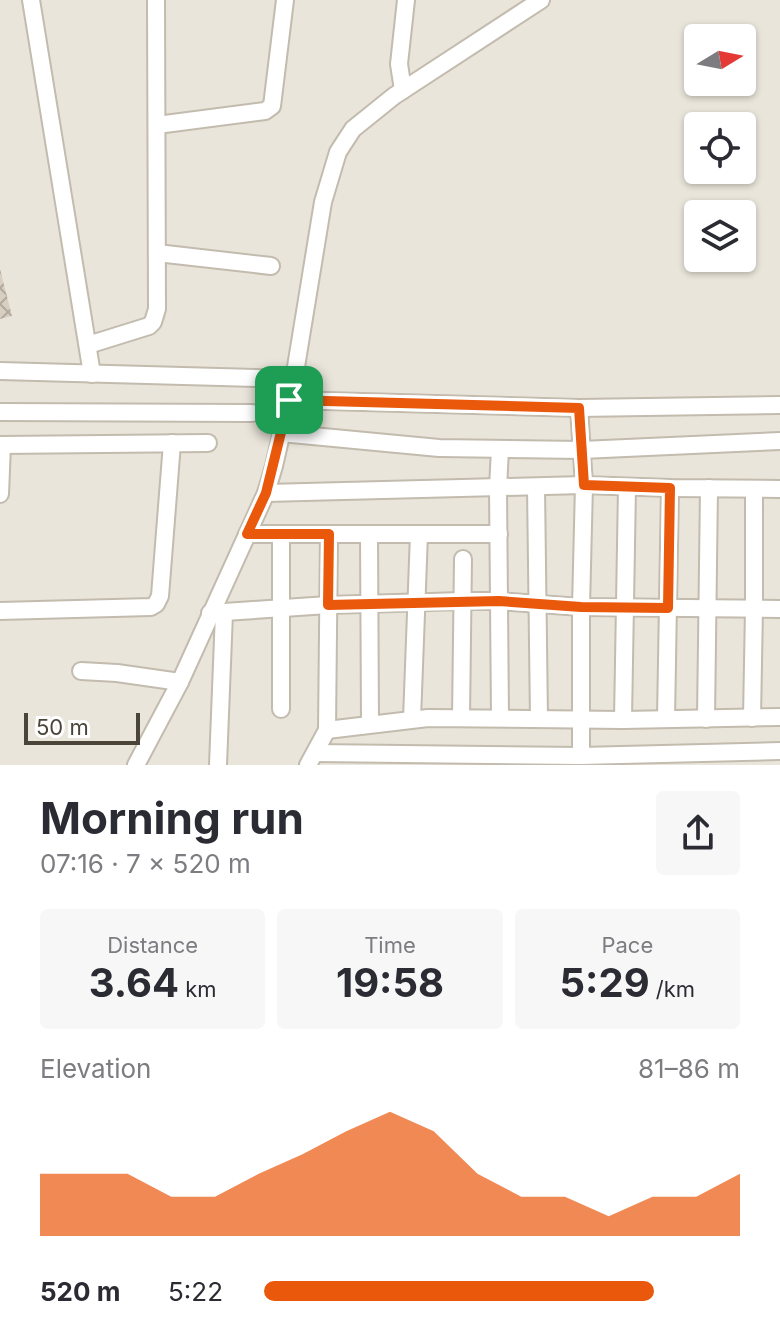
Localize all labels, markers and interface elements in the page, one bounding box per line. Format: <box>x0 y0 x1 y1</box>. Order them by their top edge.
north arrow <box>684 24 756 96</box>
map controls <box>684 24 756 272</box>
button: locate <box>684 112 756 184</box>
button: layers <box>684 200 756 272</box>
pin <box>255 366 323 434</box>
icon: arrive <box>267 378 311 422</box>
scale bar <box>24 709 140 745</box>
text: 50 m <box>36 714 89 740</box>
text: Morning run <box>40 791 304 845</box>
button: share <box>656 791 740 875</box>
text: 07:16 · 7 × 520 m <box>40 848 251 879</box>
text: Distance <box>107 932 198 958</box>
text: Time <box>364 932 416 958</box>
text: Pace <box>601 932 653 958</box>
text: 3.64 <box>89 958 179 1007</box>
text: 19:58 <box>336 958 444 1007</box>
text: 5:29 <box>560 958 650 1007</box>
text: km <box>179 976 217 1002</box>
text: /km <box>650 976 695 1002</box>
text: Elevation <box>40 1053 151 1084</box>
text: 81–86 m <box>638 1053 740 1084</box>
text: 520 m <box>40 1276 120 1307</box>
text: 5:22 <box>168 1276 223 1307</box>

